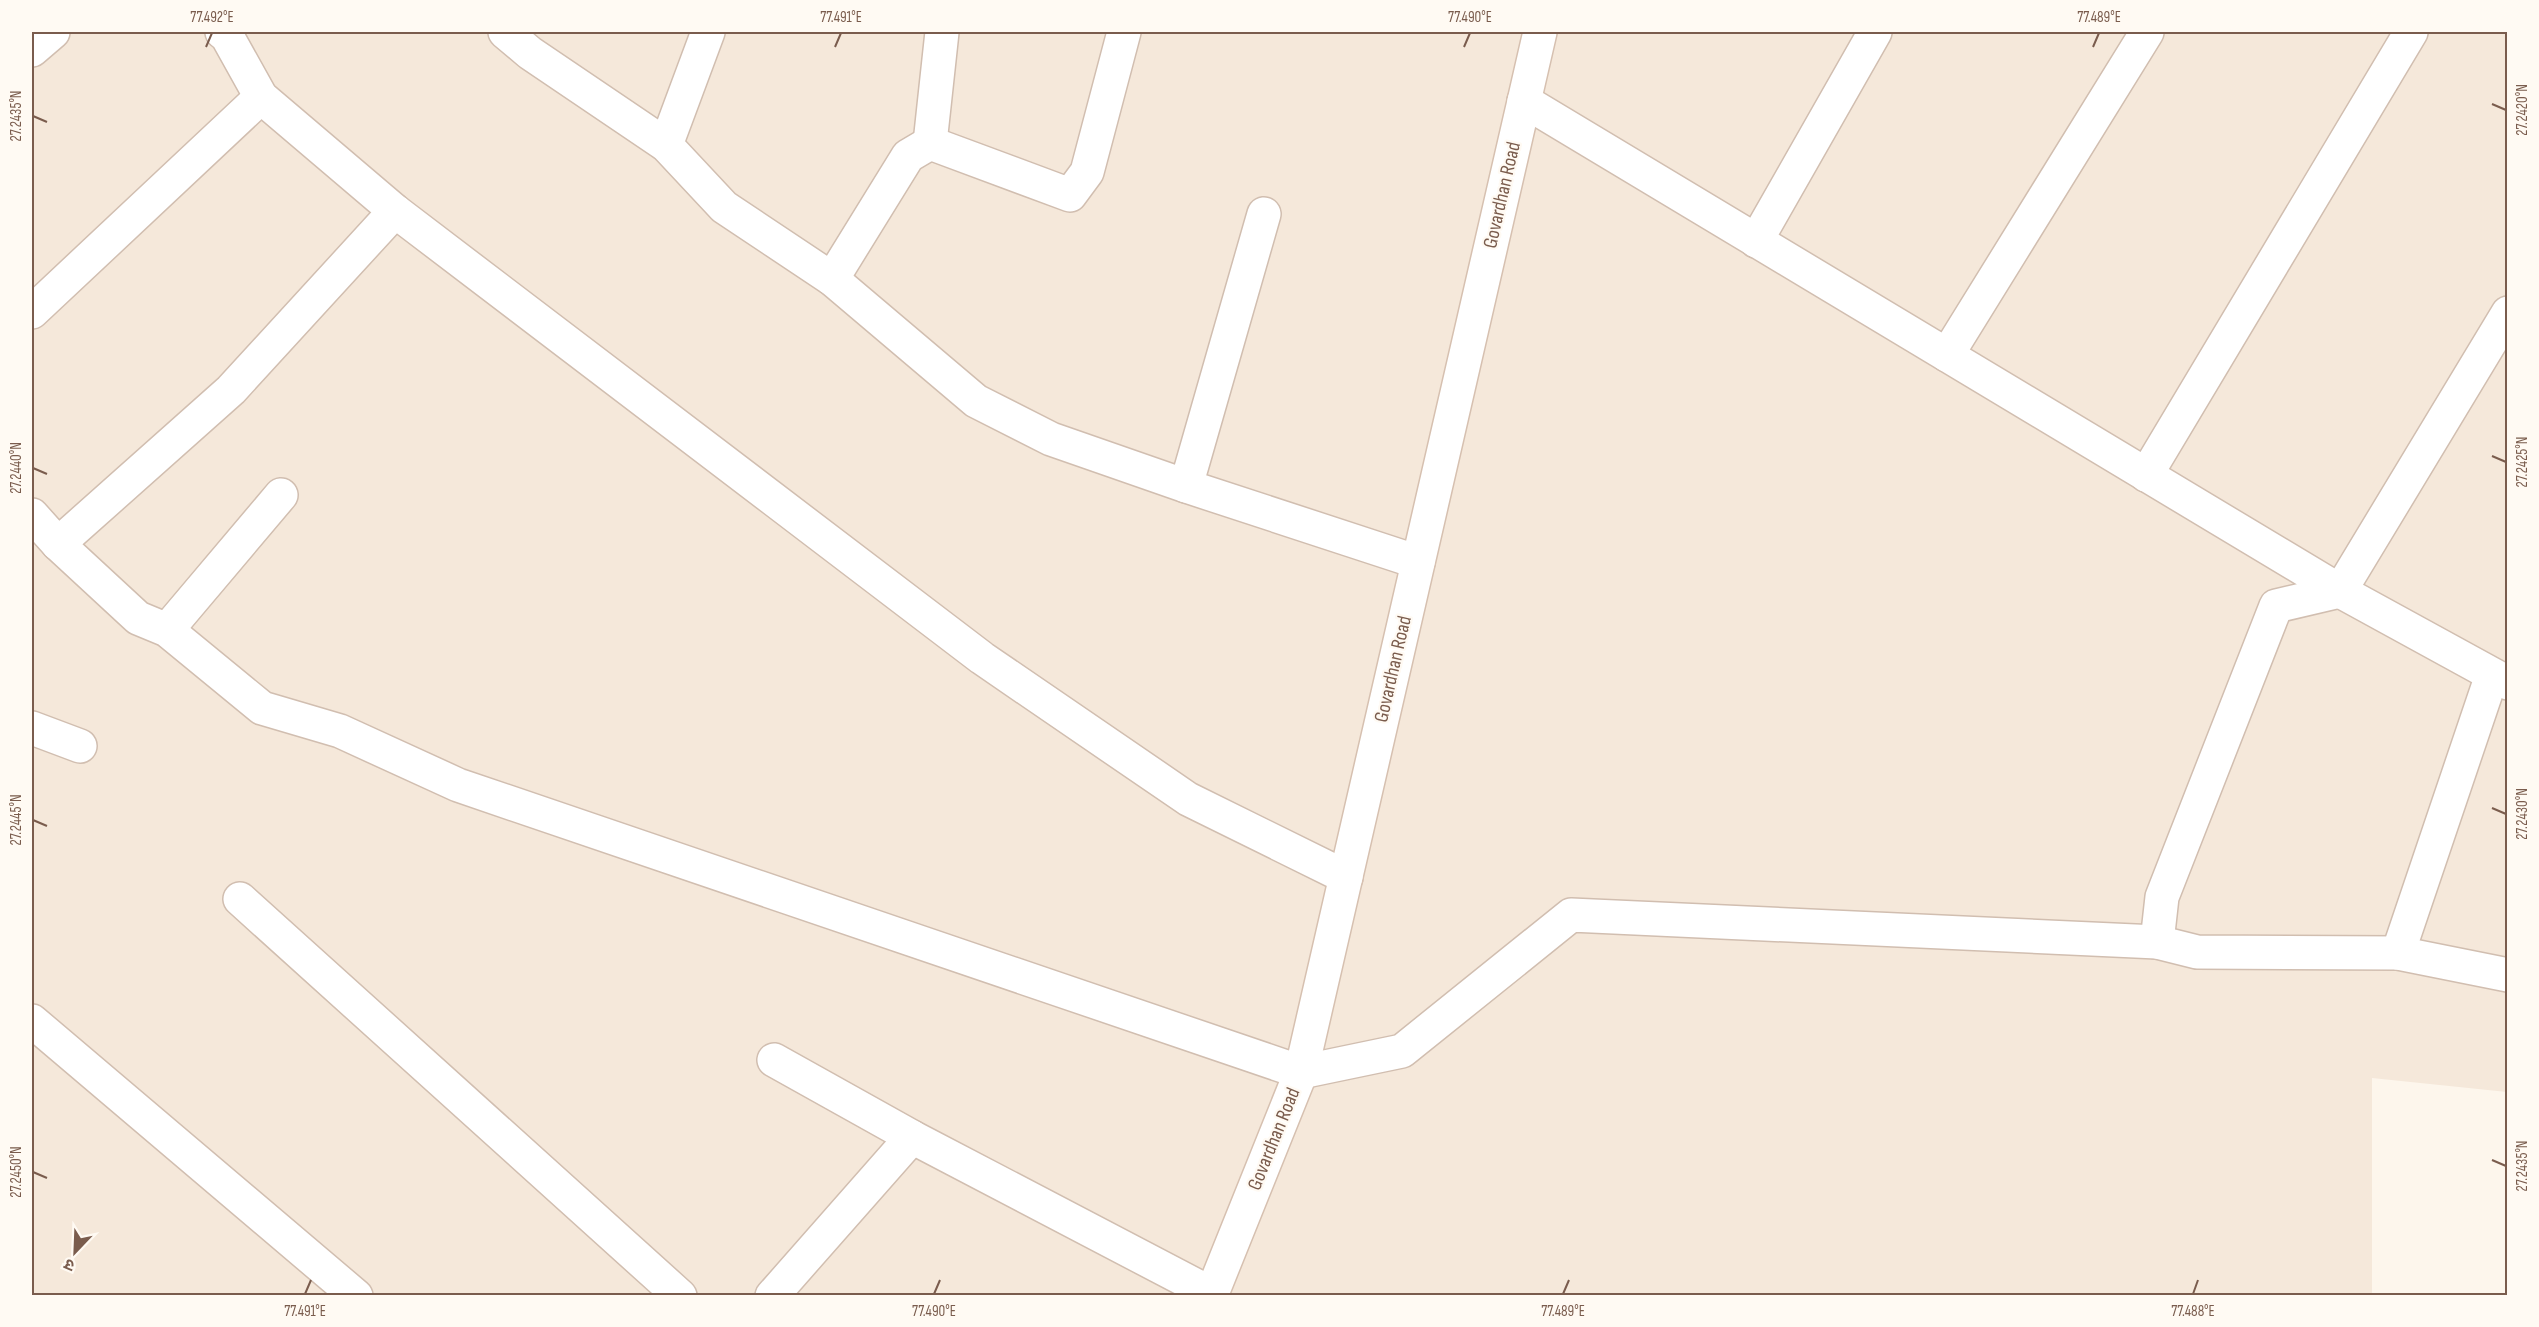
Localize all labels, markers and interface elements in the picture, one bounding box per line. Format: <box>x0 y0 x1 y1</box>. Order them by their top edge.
text: 77.492°E <box>190 8 234 27</box>
text: 77.491°E <box>820 8 862 27</box>
text: 77.490°E <box>1448 8 1492 27</box>
text: 77.489°E <box>2077 8 2121 27</box>
text: 27.2420°N <box>2513 84 2532 136</box>
text: 27.2435°N <box>7 90 26 142</box>
street label: Govardhan Road <box>1478 139 1526 251</box>
text: 27.2425°N <box>2513 437 2532 487</box>
text: 27.2440°N <box>7 442 26 494</box>
street label: Govardhan Road <box>1369 613 1417 725</box>
text: 27.2430°N <box>2513 788 2532 840</box>
text: 27.2445°N <box>7 794 26 846</box>
street label: Govardhan Road <box>1243 1084 1305 1194</box>
text: 27.2435°N <box>2513 1140 2532 1192</box>
text: 27.2450°N <box>7 1146 26 1198</box>
north arrow <box>45 1222 105 1282</box>
text: उ <box>61 1254 78 1275</box>
text: 77.491°E <box>284 1302 326 1321</box>
text: 77.490°E <box>912 1302 956 1321</box>
text: 77.489°E <box>1541 1302 1585 1321</box>
text: 77.488°E <box>2171 1302 2215 1321</box>

